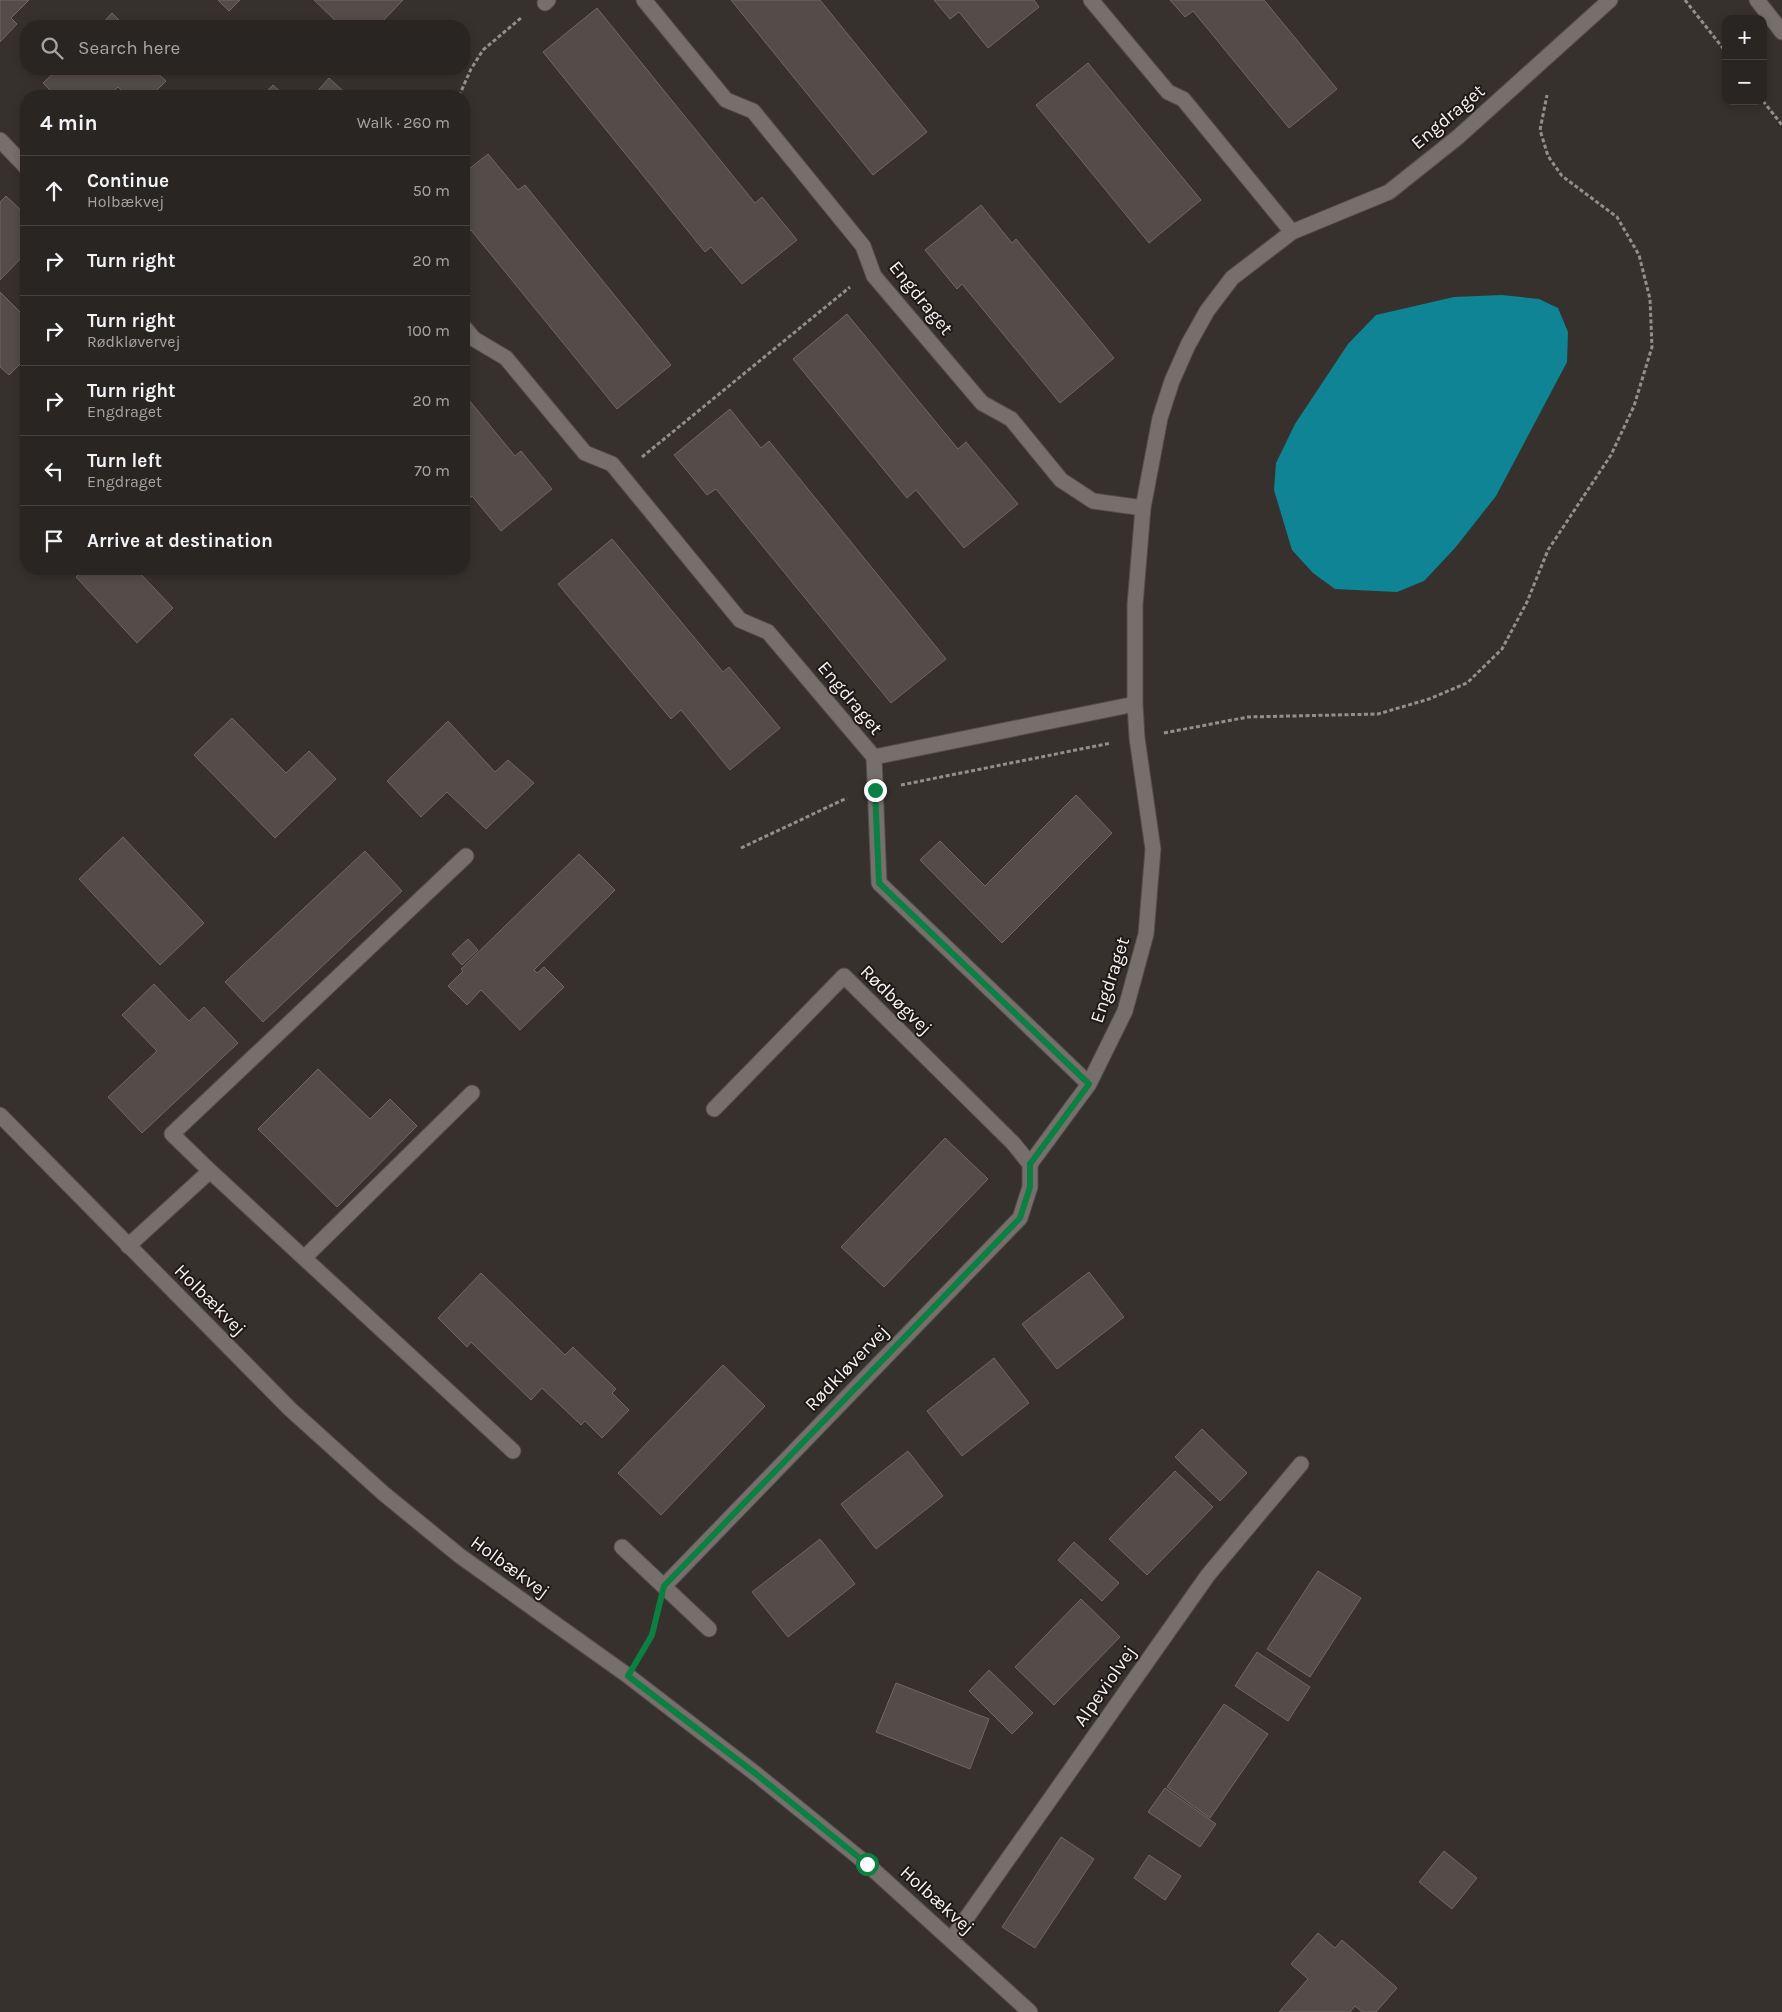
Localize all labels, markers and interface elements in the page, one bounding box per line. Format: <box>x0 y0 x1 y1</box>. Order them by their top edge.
map controls <box>1722 15 1767 105</box>
button: + <box>1722 15 1767 60</box>
search box <box>20 20 470 75</box>
icon: search <box>38 34 66 62</box>
text: Search here <box>78 37 180 59</box>
button: − <box>1722 60 1767 105</box>
street label: Engdraget <box>1407 80 1489 154</box>
text: 4 min <box>40 111 98 135</box>
text: Walk · 260 m <box>357 113 450 132</box>
text: Continue <box>87 170 169 192</box>
icon: ahead <box>40 177 68 205</box>
text: 50 m <box>413 181 450 200</box>
text: Holbækvej <box>87 192 164 211</box>
icon: right <box>40 247 68 275</box>
text: Turn right <box>87 250 176 272</box>
text: 20 m <box>412 251 450 270</box>
street label: Engdraget <box>884 256 958 340</box>
text: Turn right <box>87 310 176 332</box>
icon: right <box>40 317 68 345</box>
text: 100 m <box>407 321 450 340</box>
text: Rødkløvervej <box>87 332 181 351</box>
text: Turn right <box>87 380 176 402</box>
icon: right <box>40 387 68 415</box>
text: 20 m <box>412 391 450 410</box>
text: Engdraget <box>87 402 162 421</box>
text: Turn left <box>87 450 162 472</box>
icon: left <box>40 457 68 485</box>
text: 70 m <box>414 461 450 480</box>
text: Engdraget <box>87 472 162 491</box>
icon: arrive <box>40 527 68 555</box>
text: Arrive at destination <box>87 530 273 552</box>
street label: Engdraget <box>813 657 887 739</box>
route end <box>864 779 887 802</box>
street label: Engdraget <box>1086 934 1134 1026</box>
street label: Rødbøgvej <box>856 961 936 1039</box>
street label: Holbækvej <box>170 1260 250 1340</box>
street label: Rødkløvervej <box>800 1320 894 1416</box>
street label: Holbækvej <box>466 1531 554 1603</box>
street label: Alpeviolvej <box>1069 1641 1141 1731</box>
route start <box>856 1853 879 1876</box>
street label: Holbækvej <box>896 1861 978 1939</box>

